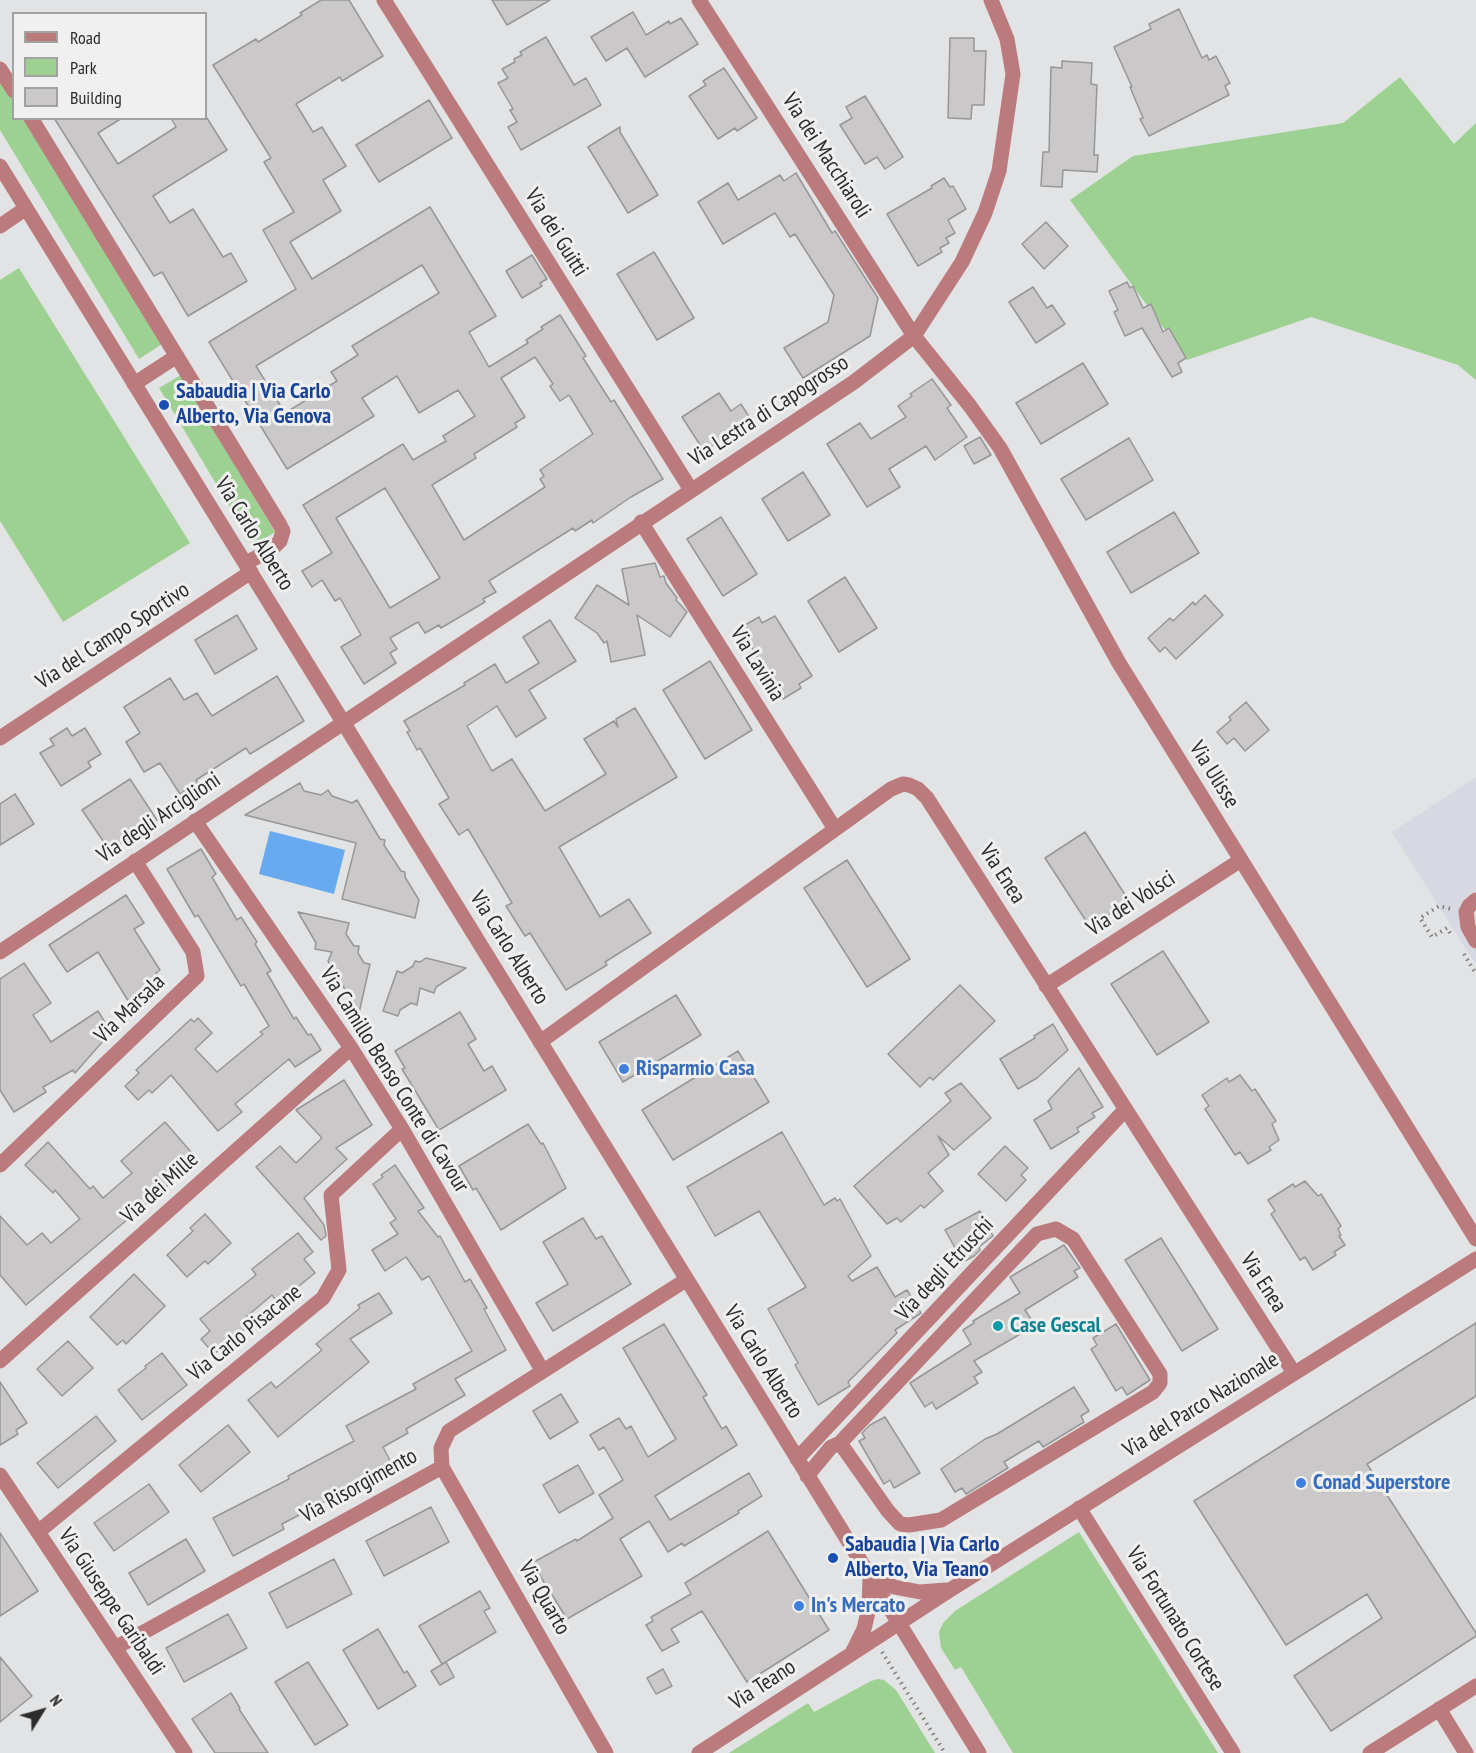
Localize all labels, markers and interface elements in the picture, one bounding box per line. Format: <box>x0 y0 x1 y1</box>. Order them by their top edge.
legend <box>12 12 207 120</box>
text: Road <box>70 26 101 49</box>
text: Park <box>70 56 97 79</box>
text: Building <box>70 86 122 109</box>
street label: Via dei Macchiaroli <box>776 89 876 223</box>
street label: Via dei Guitti <box>519 184 593 282</box>
street label: Via Lestra di Capogrosso <box>684 350 854 472</box>
place label: Sabaudia | Via Carlo Alberto, Via Genova <box>176 379 331 430</box>
marker: Sabaudia | Via Carlo Alberto, Via Genova <box>157 398 171 412</box>
street label: Via Carlo Alberto <box>209 473 299 595</box>
street label: Via del Campo Sportivo <box>31 577 195 695</box>
street label: Via Lavinia <box>724 622 790 706</box>
street label: Via Ulisse <box>1183 737 1245 813</box>
street label: Via degli Arciglioni <box>92 767 226 869</box>
street label: Via Enea <box>973 839 1031 909</box>
street label: Via dei Volsci <box>1082 866 1180 942</box>
street label: Via Carlo Alberto <box>464 887 554 1009</box>
street label: Via Camillo Benso Conte di Cavour <box>314 962 474 1198</box>
street label: Via Marsala <box>89 969 171 1049</box>
place label: Risparmio Casa <box>636 1056 755 1082</box>
marker: Risparmio Casa <box>617 1062 631 1076</box>
street label: Via dei Mille <box>116 1147 204 1229</box>
street label: Via degli Etruschi <box>890 1212 1000 1326</box>
street label: Via Enea <box>1234 1248 1292 1318</box>
street label: Via Carlo Pisacane <box>183 1279 307 1387</box>
street label: Via Carlo Alberto <box>718 1301 808 1423</box>
place label: Case Gescal <box>1010 1313 1101 1339</box>
marker: Case Gescal <box>991 1319 1005 1333</box>
street label: Via del Parco Nazionale <box>1118 1347 1284 1463</box>
street label: Via Risorgimento <box>296 1443 422 1529</box>
place label: Conad Superstore <box>1313 1470 1450 1496</box>
marker: Conad Superstore <box>1294 1476 1308 1490</box>
street label: Via Giuseppe Garibaldi <box>52 1524 170 1680</box>
place label: Sabaudia | Via Carlo Alberto, Via Teano <box>845 1532 1000 1584</box>
street label: Via Fortunato Cortese <box>1120 1542 1230 1696</box>
marker: Sabaudia | Via Carlo Alberto, Via Teano <box>826 1551 840 1565</box>
street label: Via Quarto <box>512 1556 576 1640</box>
place label: In's Mercato <box>811 1593 905 1619</box>
marker: In's Mercato <box>792 1599 806 1613</box>
street label: Via Teano <box>725 1654 801 1716</box>
north arrow <box>12 1681 72 1741</box>
text: N <box>46 1691 67 1710</box>

